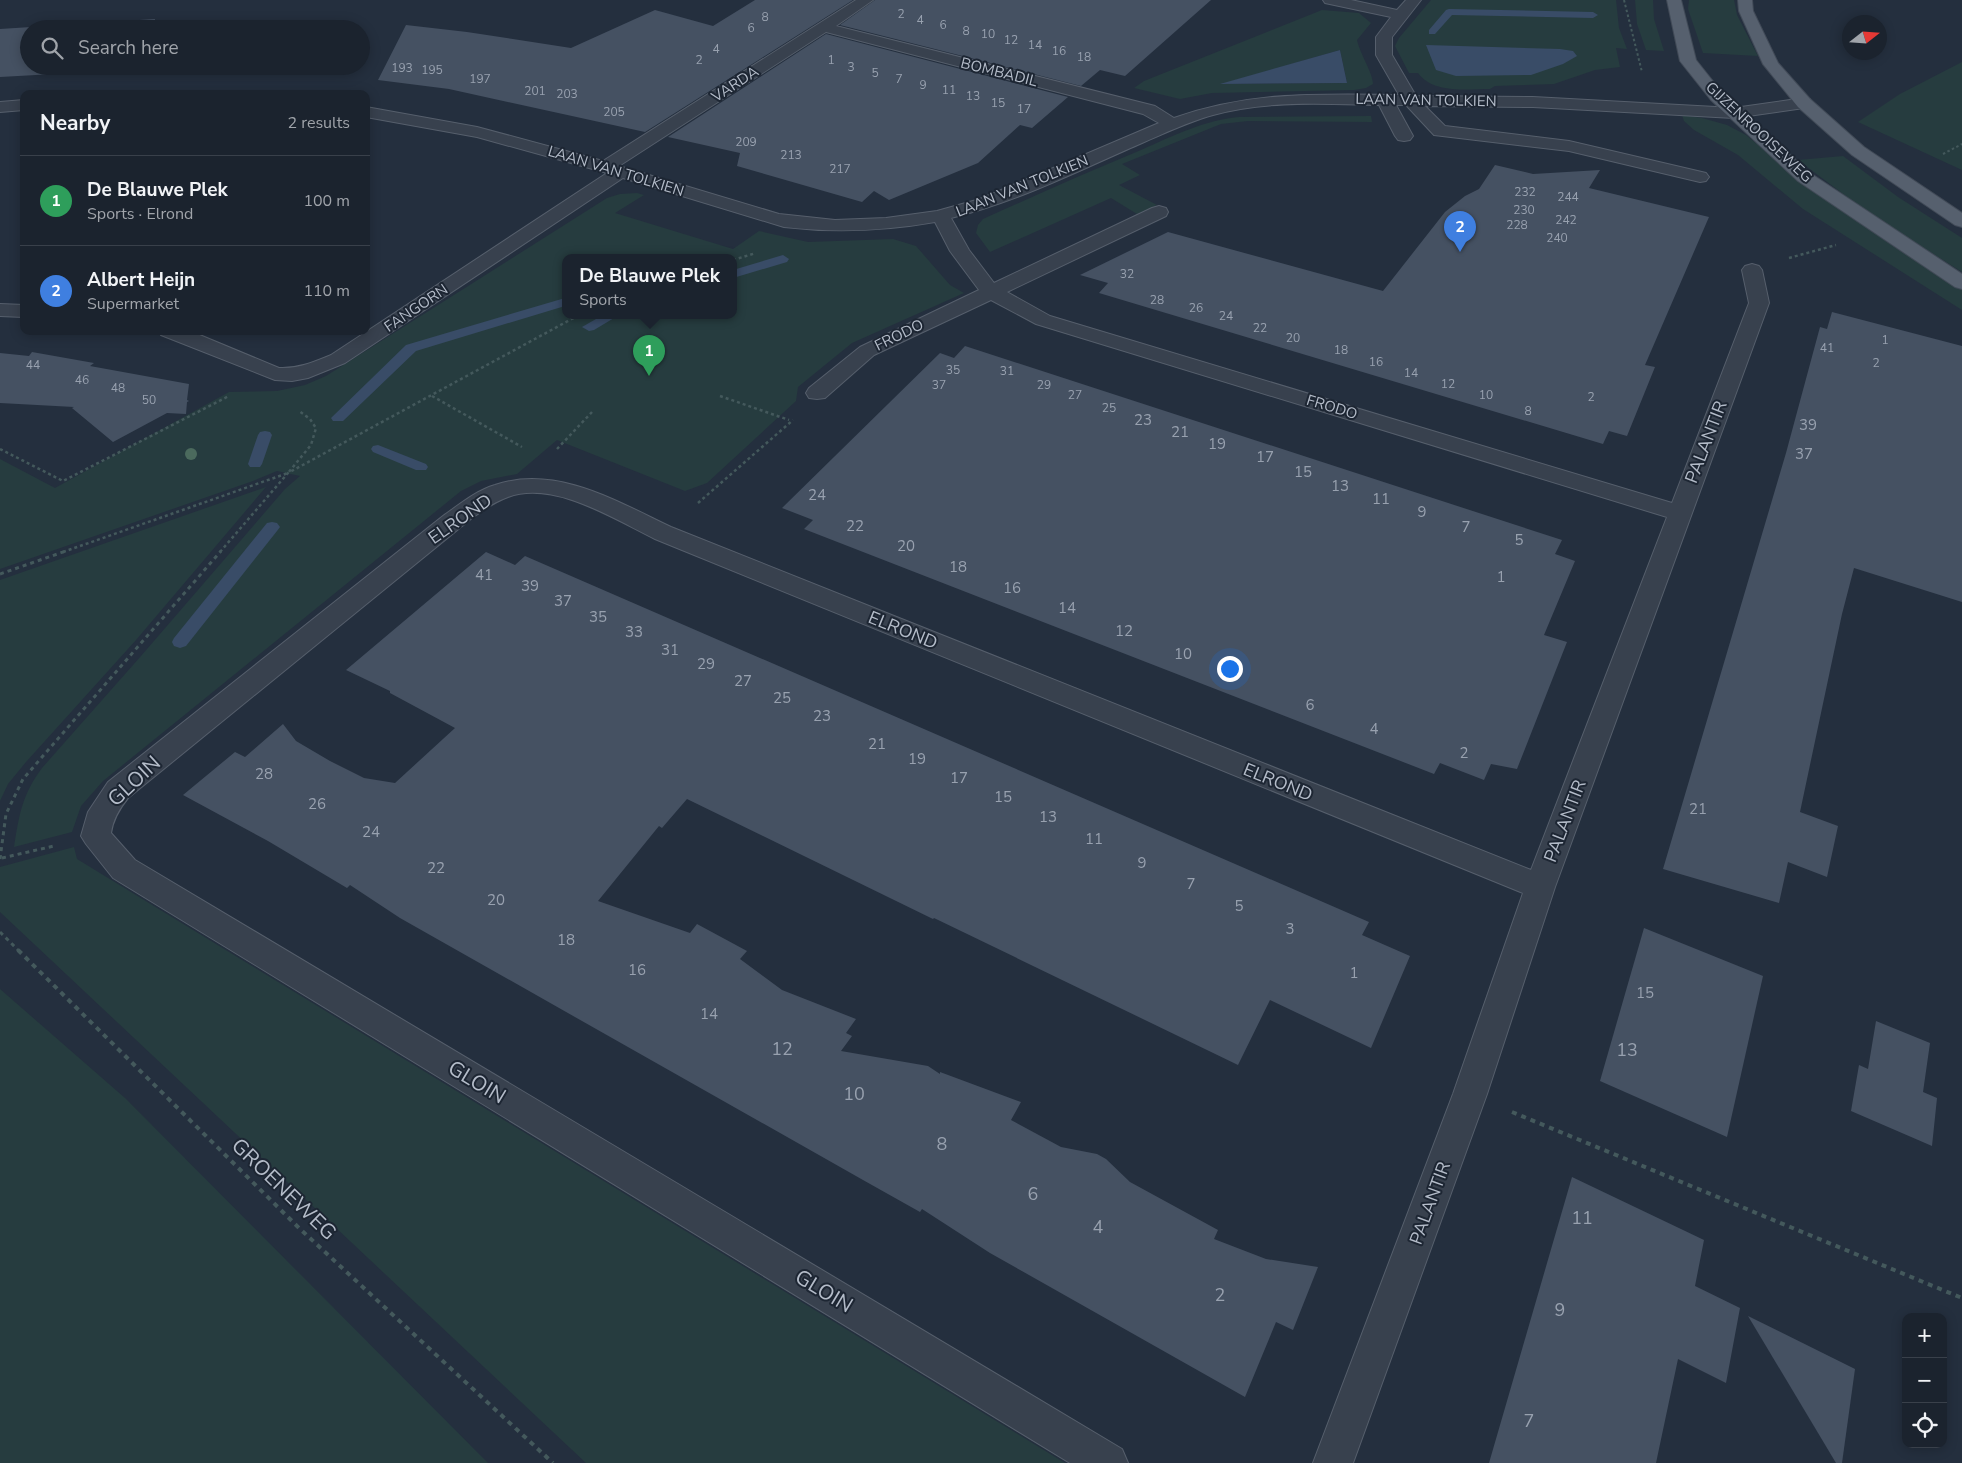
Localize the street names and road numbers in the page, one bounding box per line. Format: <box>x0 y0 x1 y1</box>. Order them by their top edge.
street label: BOMBADIL <box>958 53 1040 91</box>
street label: VARDA <box>707 61 762 107</box>
street label: GIJZENROOISEWEG <box>1701 77 1817 187</box>
street label: LAAN VAN TOLKIEN <box>1355 89 1497 111</box>
street label: LAAN VAN TOLKIEN <box>546 141 686 201</box>
street label: LAAN VAN TOLKIEN <box>953 150 1091 222</box>
street label: FANGORN <box>380 279 452 337</box>
street label: FRODO <box>871 315 927 355</box>
street label: FRODO <box>1304 390 1360 424</box>
street label: PALANTIR <box>1679 397 1733 487</box>
street label: ELROND <box>423 488 497 550</box>
street label: ELROND <box>865 605 941 655</box>
street label: GLOIN <box>101 749 167 813</box>
street label: ELROND <box>1240 757 1316 807</box>
street label: PALANTIR <box>1538 776 1592 866</box>
street label: GLOIN <box>443 1054 511 1110</box>
street label: GROENEWEG <box>225 1132 343 1246</box>
street label: PALANTIR <box>1404 1158 1456 1248</box>
street label: GLOIN <box>790 1263 858 1319</box>

